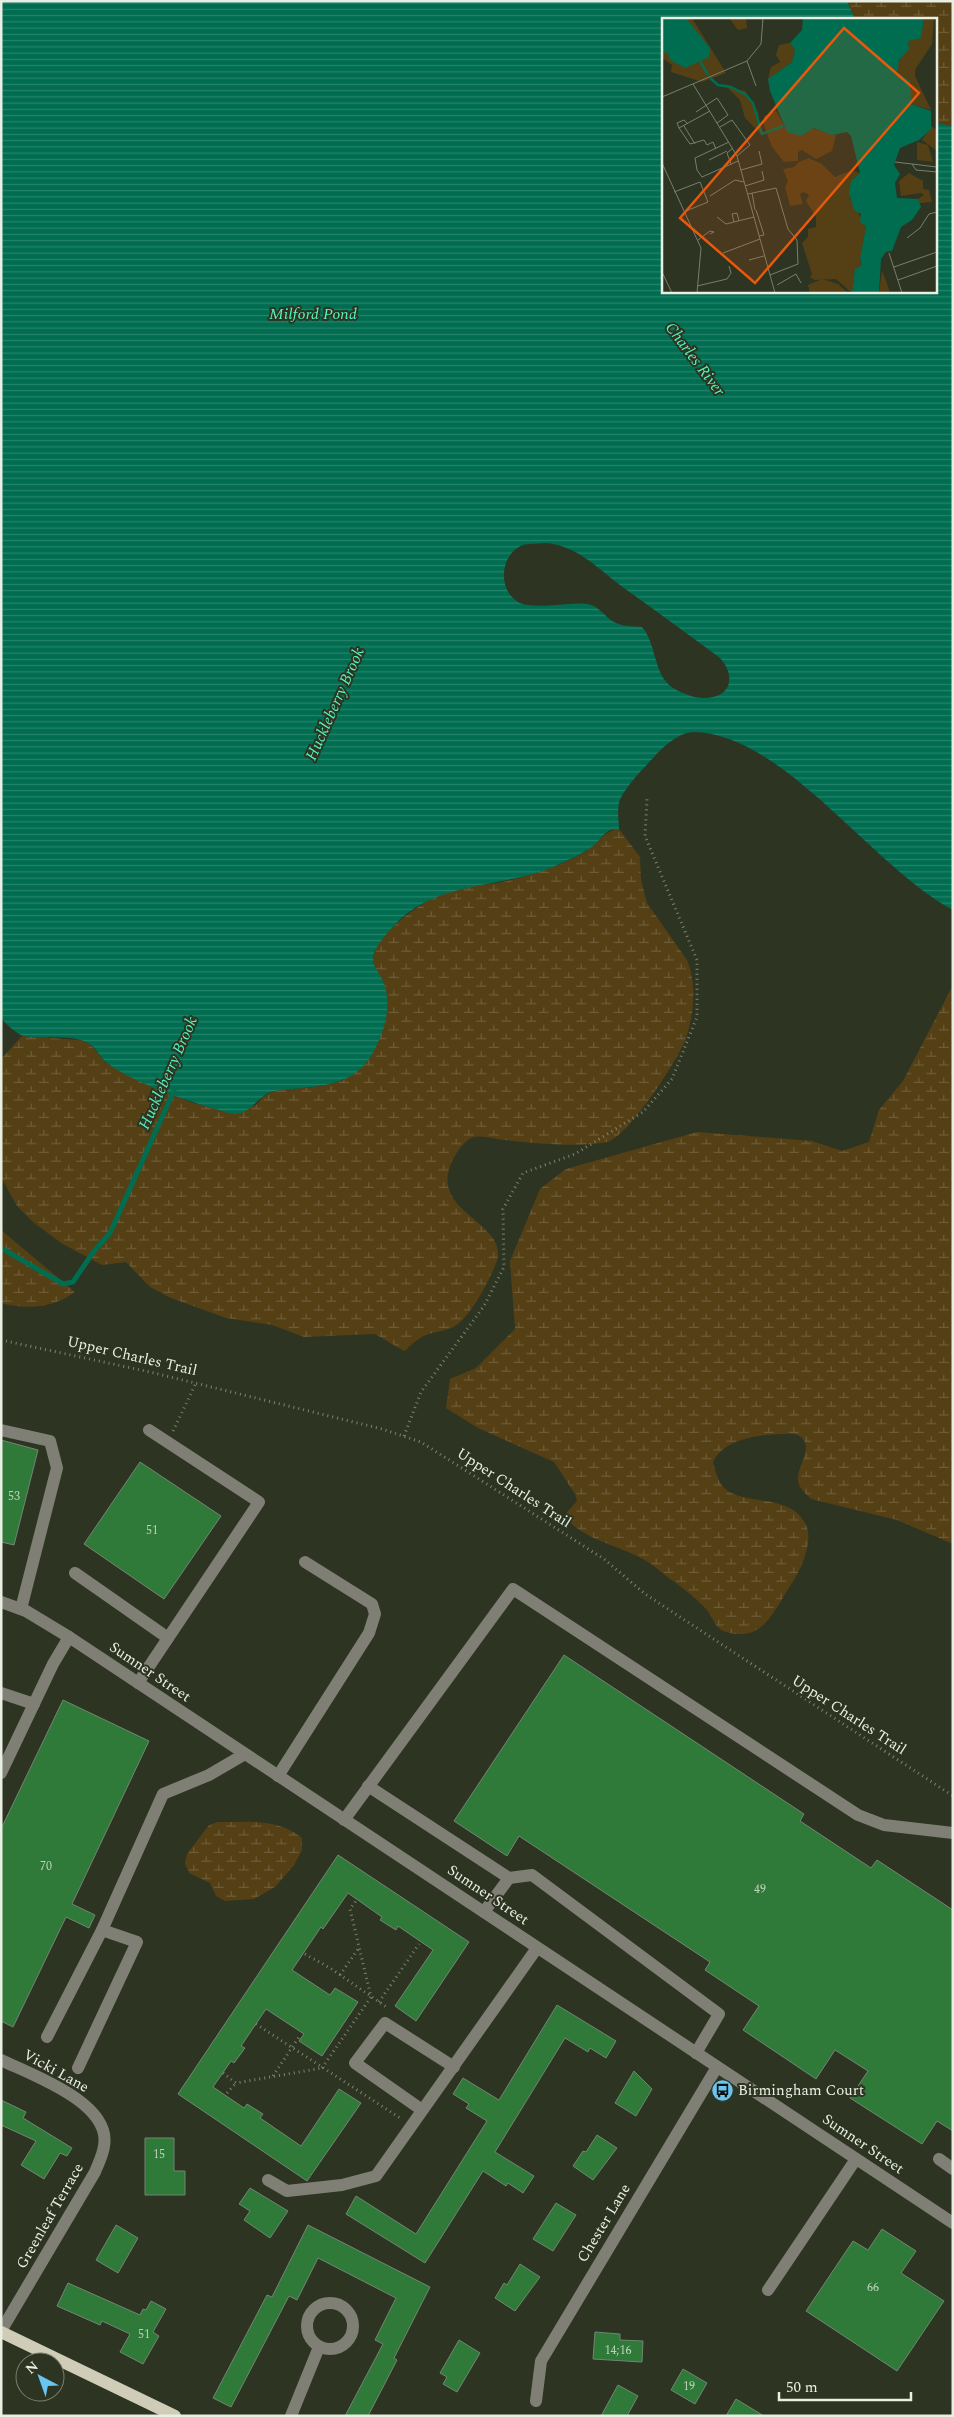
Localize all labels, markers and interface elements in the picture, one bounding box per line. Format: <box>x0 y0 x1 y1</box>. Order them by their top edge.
inset map <box>662 18 936 292</box>
water label: Milford Pond <box>269 302 357 326</box>
water label: Charles River <box>659 317 731 401</box>
water label: Huckleberry Brook <box>299 643 371 764</box>
water label: Huckleberry Brook <box>132 1012 204 1133</box>
street label: Upper Charles Trail <box>65 1330 199 1382</box>
street label: Upper Charles Trail <box>452 1442 576 1534</box>
house number: 53 <box>8 1487 20 1506</box>
house number: 51 <box>146 1521 158 1540</box>
street label: Sumner Street <box>104 1636 196 1708</box>
street label: Upper Charles Trail <box>787 1669 911 1761</box>
house number: 70 <box>40 1857 52 1876</box>
street label: Sumner Street <box>442 1859 534 1931</box>
house number: 49 <box>754 1880 766 1899</box>
street label: Vicki Lane <box>19 2043 93 2099</box>
bus stop icon: Birmingham Court <box>710 2078 734 2102</box>
place label: Birmingham Court <box>738 2079 864 2102</box>
street label: Sumner Street <box>817 2108 909 2180</box>
house number: 15 <box>153 2145 165 2164</box>
street label: Greenleaf Terrace <box>10 2159 90 2273</box>
street label: Chester Lane <box>571 2179 637 2267</box>
house number: 66 <box>867 2278 879 2297</box>
house number: 51 <box>138 2325 150 2344</box>
house number: 14;16 <box>604 2341 632 2360</box>
north arrow <box>15 2352 65 2402</box>
text: N <box>21 2356 43 2379</box>
scale bar <box>779 2370 912 2402</box>
text: 50 m <box>786 2376 818 2399</box>
house number: 19 <box>683 2377 695 2396</box>

